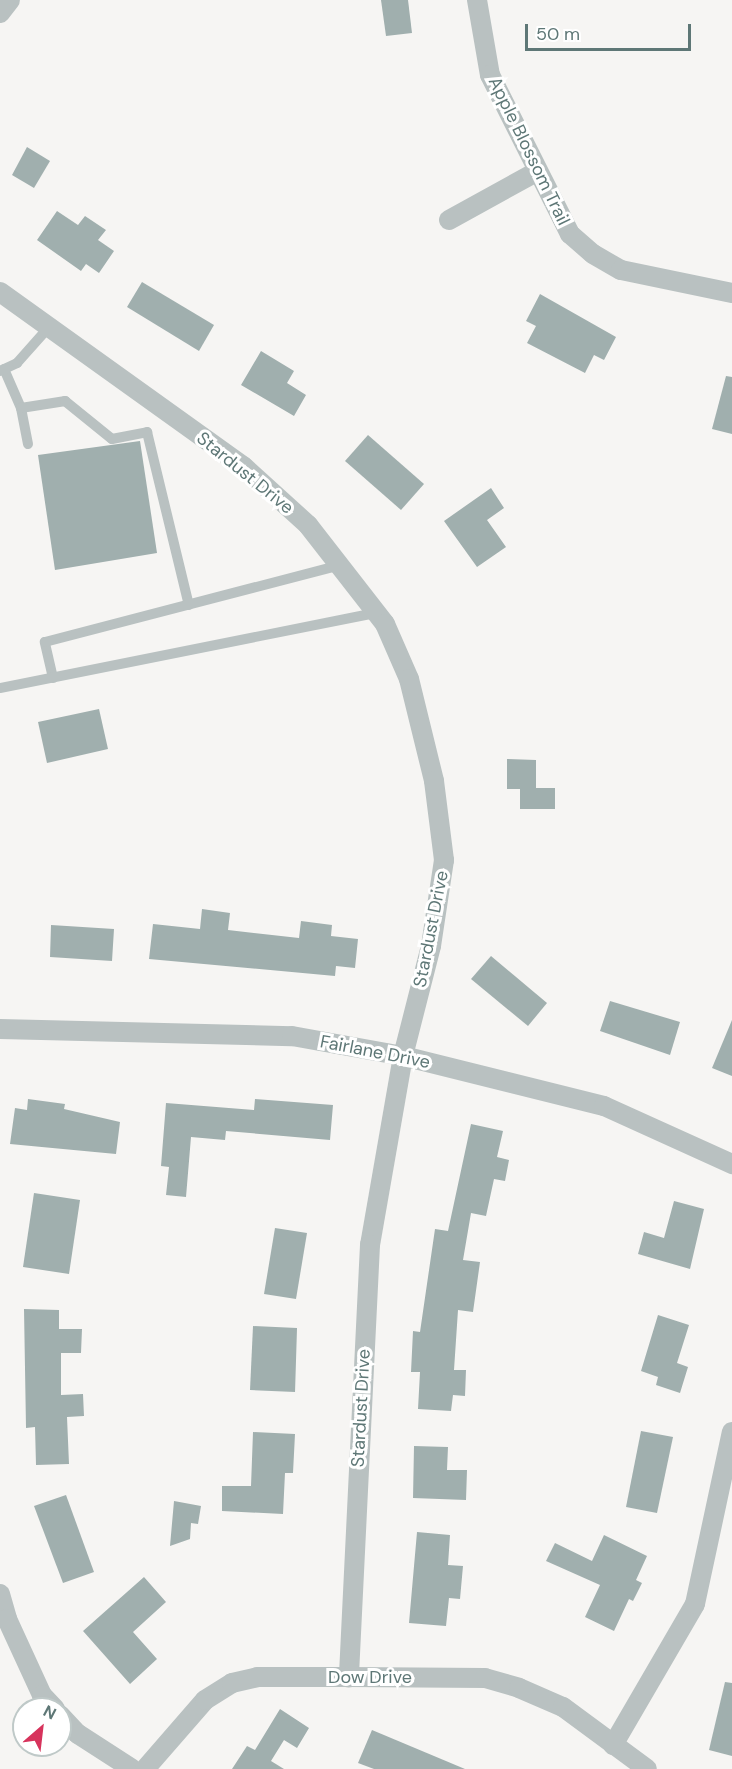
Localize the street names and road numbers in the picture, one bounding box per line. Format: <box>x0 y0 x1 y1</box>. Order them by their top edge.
street label: Apple Blossom Trail <box>484 73 574 229</box>
street label: Stardust Drive <box>192 427 298 519</box>
street label: Stardust Drive <box>409 869 453 989</box>
street label: Fairlane Drive <box>318 1031 432 1073</box>
street label: Stardust Drive <box>347 1348 375 1468</box>
street label: Dow Drive <box>328 1666 412 1688</box>

